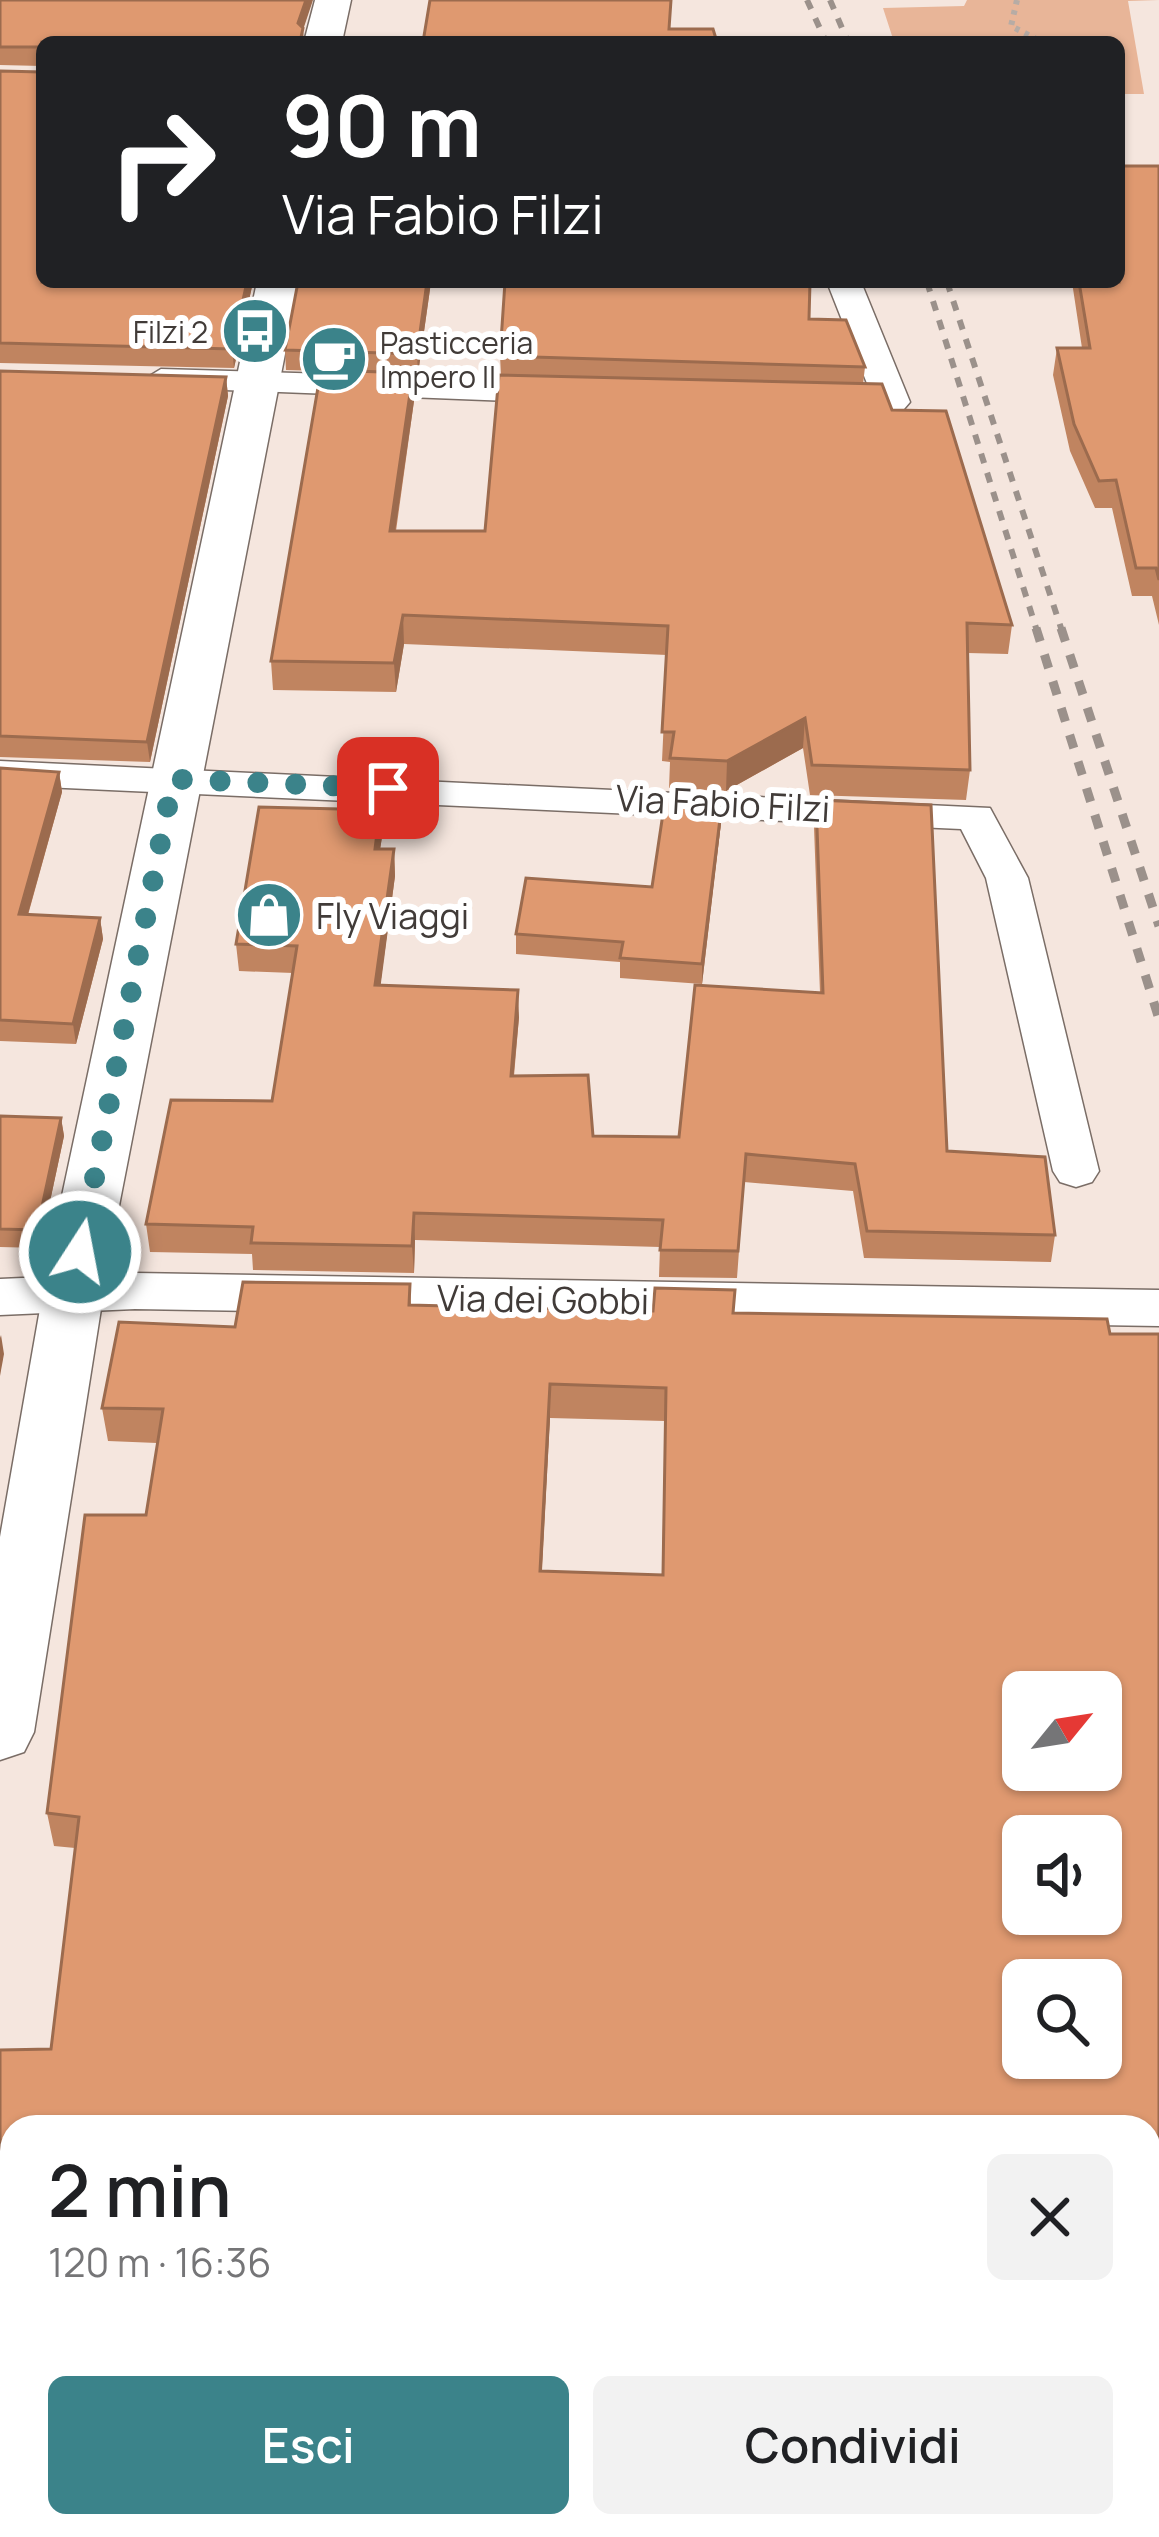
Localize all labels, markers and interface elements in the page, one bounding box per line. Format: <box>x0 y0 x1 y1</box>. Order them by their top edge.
text: 90 m <box>282 67 482 182</box>
icon: right <box>84 84 240 240</box>
text: Via Fabio Filzi <box>282 176 604 250</box>
bus stop icon: Filzi 2 <box>220 296 290 366</box>
place label: Filzi 2 <box>133 311 208 352</box>
place label: Pasticceria Impero II <box>380 322 533 397</box>
cafe icon: Pasticceria Impero II <box>299 324 369 394</box>
pin <box>337 737 439 839</box>
icon: arrive <box>355 755 421 821</box>
street label: Via Fabio Filzi <box>615 773 831 833</box>
shop icon: Fly Viaggi <box>234 880 304 950</box>
place label: Fly Viaggi <box>316 891 469 940</box>
position arrow <box>17 1189 143 1315</box>
street label: Via dei Gobbi <box>436 1273 650 1325</box>
north arrow <box>1002 1671 1122 1791</box>
map controls <box>1002 1671 1122 2079</box>
button: sound <box>1002 1815 1122 1935</box>
button: search <box>1002 1959 1122 2079</box>
text: 2 min <box>48 2140 232 2239</box>
button: close <box>987 2154 1113 2280</box>
text: 120 m · 16:36 <box>48 2235 271 2289</box>
button: Esci <box>48 2376 569 2514</box>
button: Condividi <box>593 2376 1113 2514</box>

